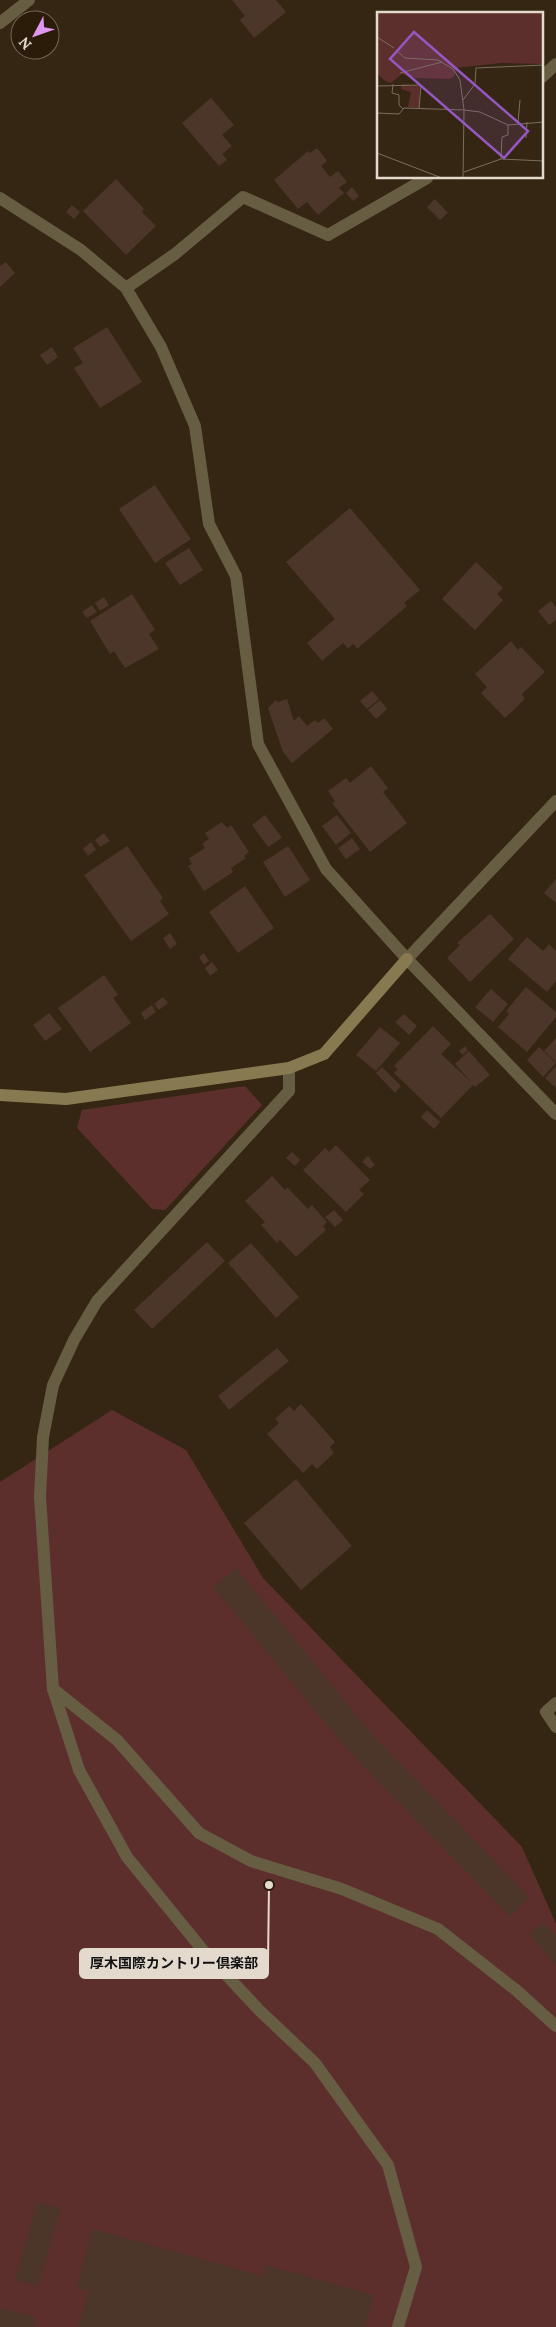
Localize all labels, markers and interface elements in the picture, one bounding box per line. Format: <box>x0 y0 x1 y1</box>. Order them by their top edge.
north arrow <box>10 10 60 60</box>
inset map <box>377 12 544 179</box>
text: N <box>15 33 36 54</box>
callout: 厚木国際カントリー倶楽部 <box>80 1949 268 1978</box>
text: 厚木国際カントリー倶楽部 <box>90 1954 258 1972</box>

